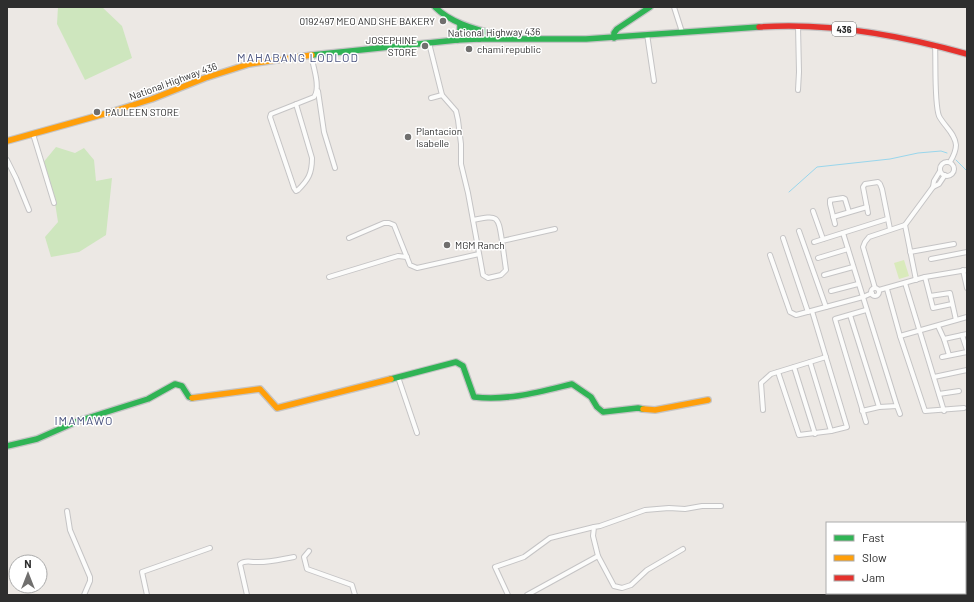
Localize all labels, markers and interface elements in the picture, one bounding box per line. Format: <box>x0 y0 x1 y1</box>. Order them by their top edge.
place label: 0192497 MEO AND SHE BAKERY <box>299 15 435 27</box>
marker: 0192497 MEO AND SHE BAKERY <box>438 16 448 26</box>
road number: 436 <box>832 22 856 36</box>
street label: National Highway 436 <box>448 25 540 39</box>
place label: JOSEPHINE STORE <box>366 34 417 58</box>
marker: JOSEPHINE STORE <box>420 41 430 51</box>
place label: chami republic <box>477 43 541 55</box>
marker: chami republic <box>464 44 474 54</box>
district label: MAHABANG LODLOD <box>237 50 359 64</box>
street label: National Highway 436 <box>127 60 219 102</box>
place label: PAULEEN STORE <box>105 106 179 118</box>
marker: PAULEEN STORE <box>92 107 102 117</box>
place label: Plantacion Isabelle <box>416 125 462 149</box>
marker: Plantacion Isabelle <box>403 132 413 142</box>
place label: MGM Ranch <box>455 239 505 251</box>
marker: MGM Ranch <box>442 240 452 250</box>
district label: IMAMAWO <box>55 413 114 427</box>
legend <box>826 522 966 594</box>
text: Fast <box>862 530 885 544</box>
text: Slow <box>862 550 887 564</box>
north arrow <box>8 554 48 594</box>
text: N <box>24 557 32 570</box>
text: Jam <box>862 570 885 584</box>

